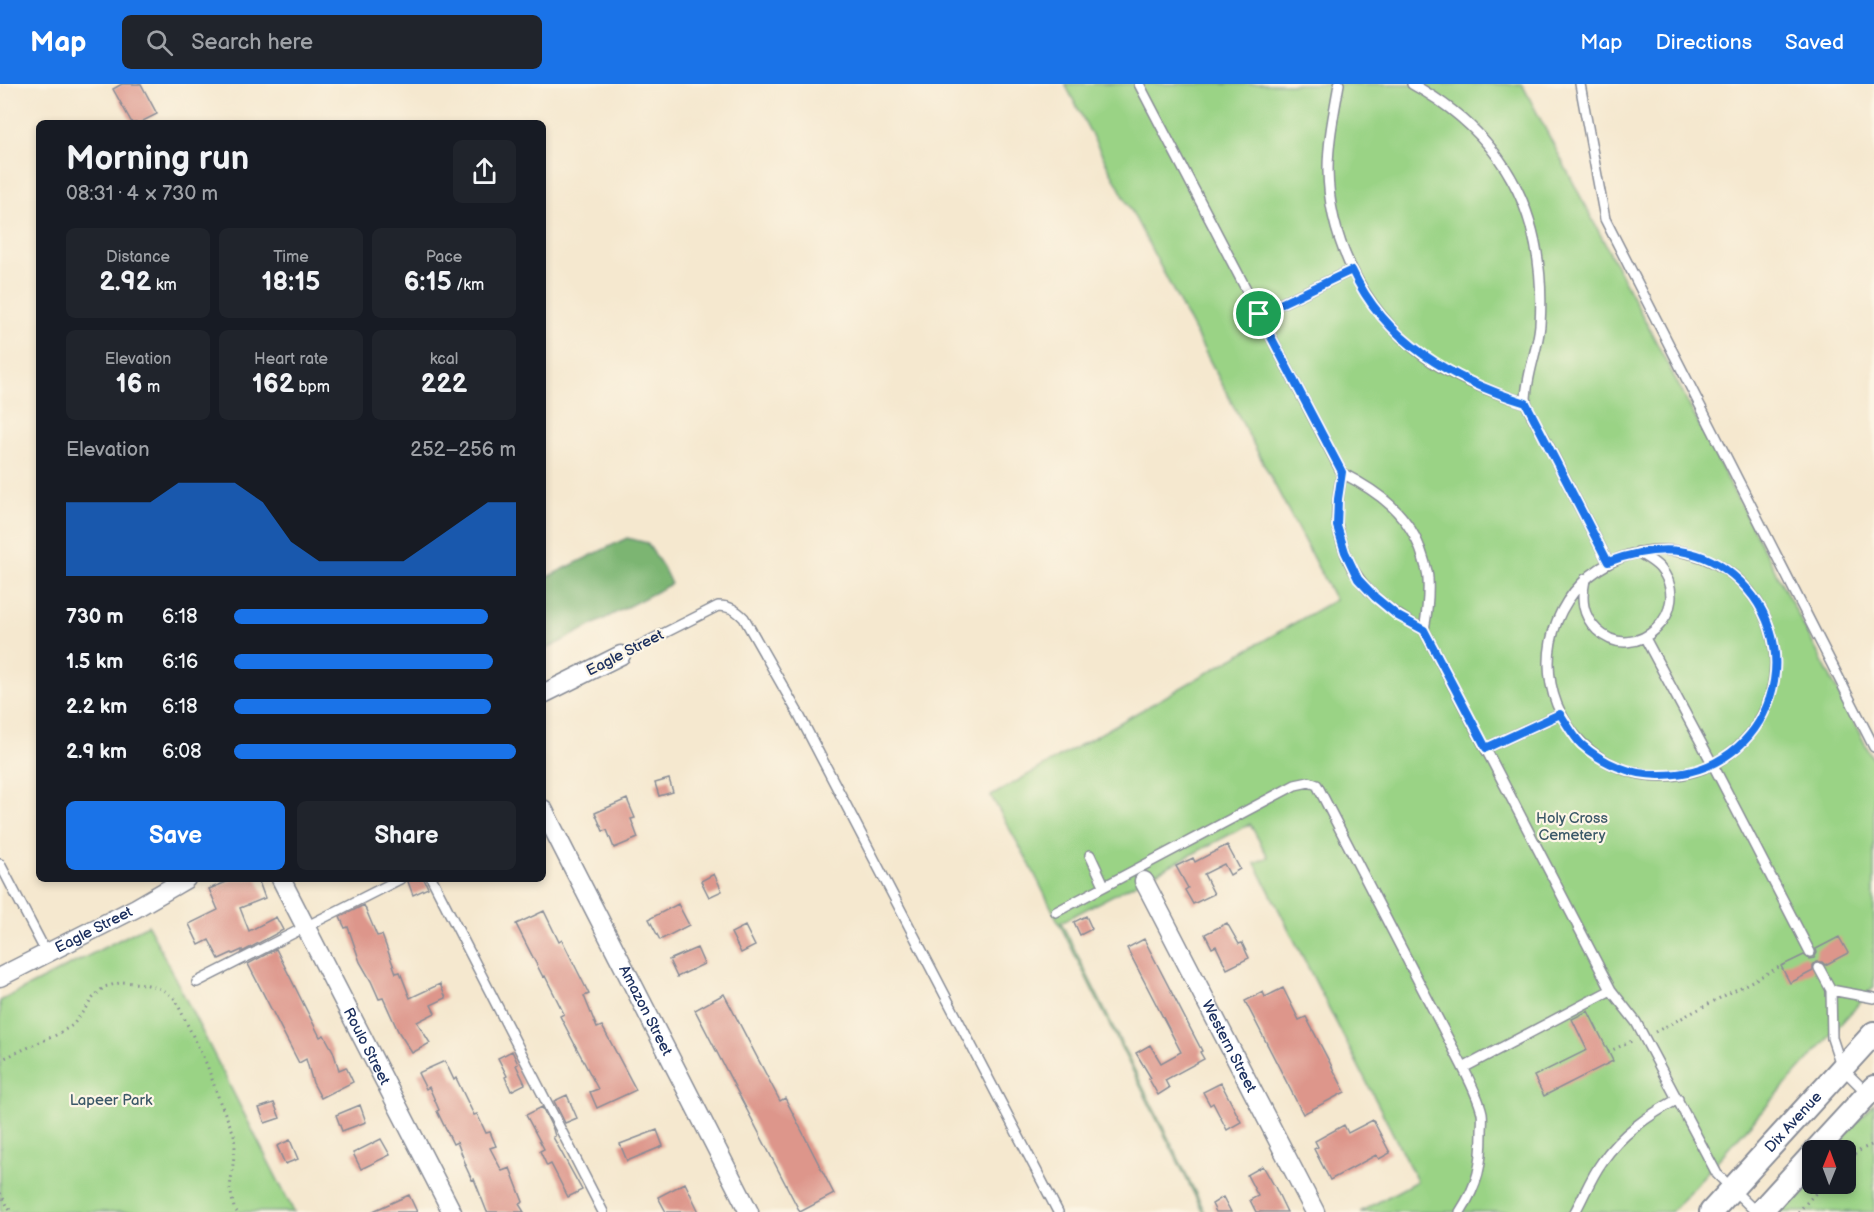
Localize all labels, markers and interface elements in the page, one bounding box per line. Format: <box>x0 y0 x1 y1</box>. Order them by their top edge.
search box <box>122 15 542 69</box>
text: Map <box>30 26 86 59</box>
icon: search <box>143 26 176 59</box>
text: Search here <box>191 29 313 56</box>
text: Map <box>1580 30 1623 55</box>
text: Directions <box>1656 30 1752 55</box>
text: Saved <box>1785 30 1844 55</box>
text: Morning run <box>66 139 249 179</box>
button: share <box>453 140 516 203</box>
text: 08:31 · 4 × 730 m <box>66 182 218 206</box>
text: Distance <box>106 248 170 267</box>
text: Time <box>273 248 309 267</box>
text: Pace <box>426 248 462 267</box>
text: 2.92 <box>99 267 151 298</box>
text: 18:15 <box>262 267 320 298</box>
text: 6:15 <box>404 267 452 298</box>
text: km <box>151 276 177 295</box>
text: /km <box>452 276 484 295</box>
pin <box>1233 288 1284 339</box>
icon: arrive <box>1242 297 1275 330</box>
text: Elevation <box>105 350 171 369</box>
text: Heart rate <box>254 350 328 369</box>
text: kcal <box>430 350 458 369</box>
text: 16 <box>116 369 143 400</box>
text: 162 <box>252 369 294 400</box>
text: 222 <box>421 369 467 400</box>
text: m <box>143 378 160 397</box>
text: bpm <box>294 378 330 397</box>
text: Elevation <box>66 438 149 462</box>
text: 252–256 m <box>410 438 516 462</box>
text: 730 m <box>66 605 124 629</box>
text: 6:18 <box>162 605 198 629</box>
street label: Eagle Street <box>583 625 667 681</box>
text: 1.5 km <box>66 650 123 674</box>
text: 6:16 <box>162 650 198 674</box>
text: 2.2 km <box>66 695 127 719</box>
text: 6:18 <box>162 695 198 719</box>
text: 2.9 km <box>66 740 127 764</box>
text: 6:08 <box>162 740 202 764</box>
button: Save <box>66 801 285 870</box>
button: Share <box>297 801 516 870</box>
park label: Holy Cross Cemetery <box>1536 809 1608 845</box>
street label: Eagle Street <box>52 902 136 957</box>
street label: Amazon Street <box>615 962 677 1059</box>
street label: Western Street <box>1198 997 1261 1096</box>
street label: Roulo Street <box>339 1004 395 1088</box>
street label: Dix Avenue <box>1761 1087 1826 1156</box>
park label: Lapeer Park <box>70 1091 153 1110</box>
north arrow <box>1802 1140 1856 1194</box>
map controls <box>1802 1140 1856 1194</box>

